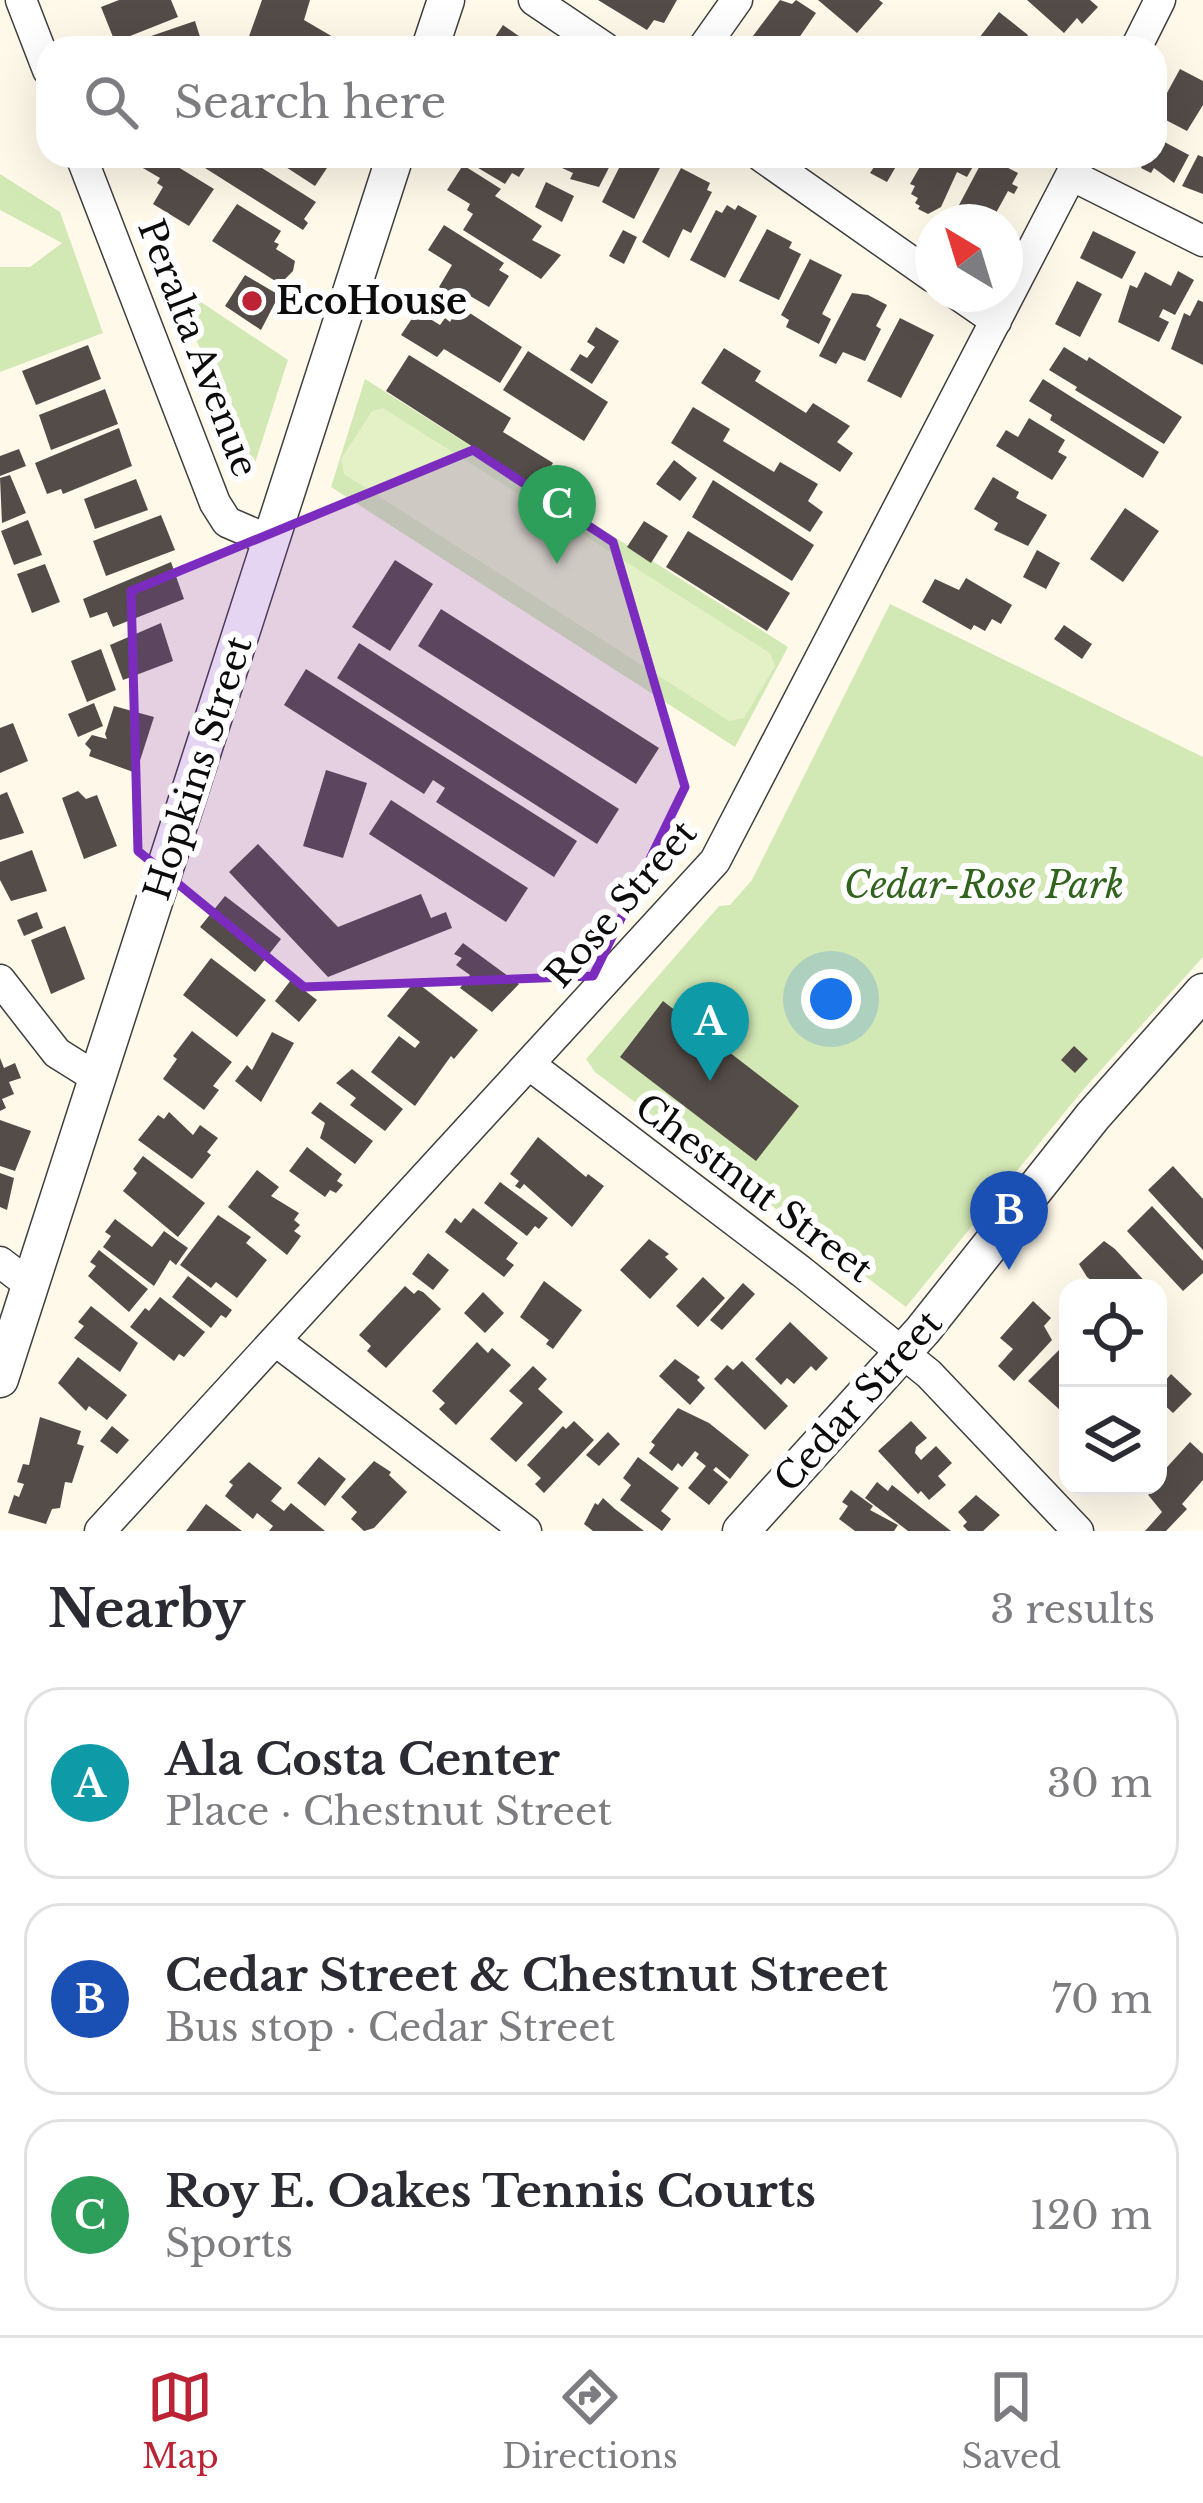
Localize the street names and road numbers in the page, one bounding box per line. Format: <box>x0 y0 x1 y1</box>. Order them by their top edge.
street label: Peralta Avenue <box>128 213 268 483</box>
street label: Hopkins Street <box>134 630 262 906</box>
street label: Rose Street <box>536 811 706 997</box>
street label: Chestnut Street <box>627 1084 882 1292</box>
street label: Cedar Street <box>765 1301 951 1501</box>

